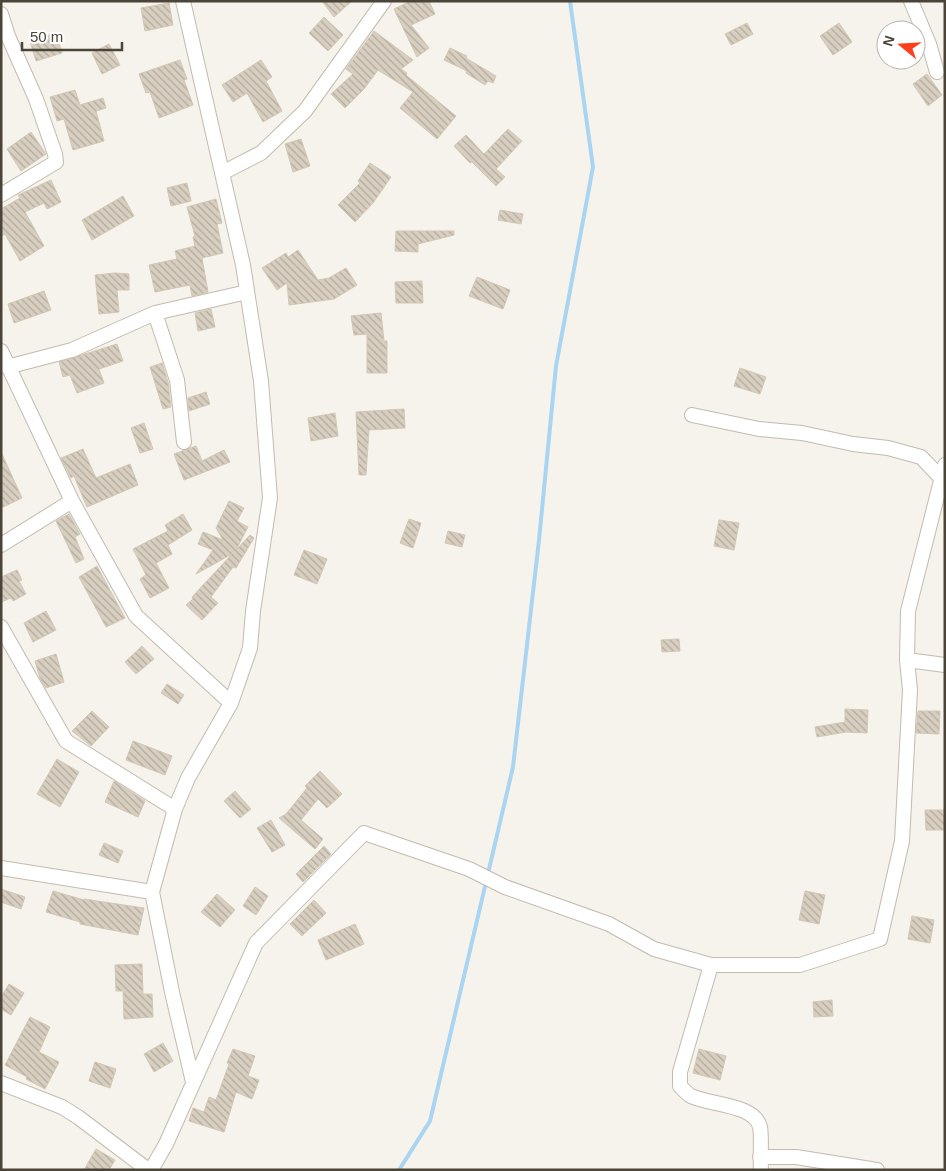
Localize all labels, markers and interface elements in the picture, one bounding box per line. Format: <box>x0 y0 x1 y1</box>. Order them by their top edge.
scale bar <box>22 20 122 52</box>
north arrow <box>876 20 926 70</box>
text: 50 m <box>30 28 63 45</box>
text: N <box>879 34 898 48</box>

